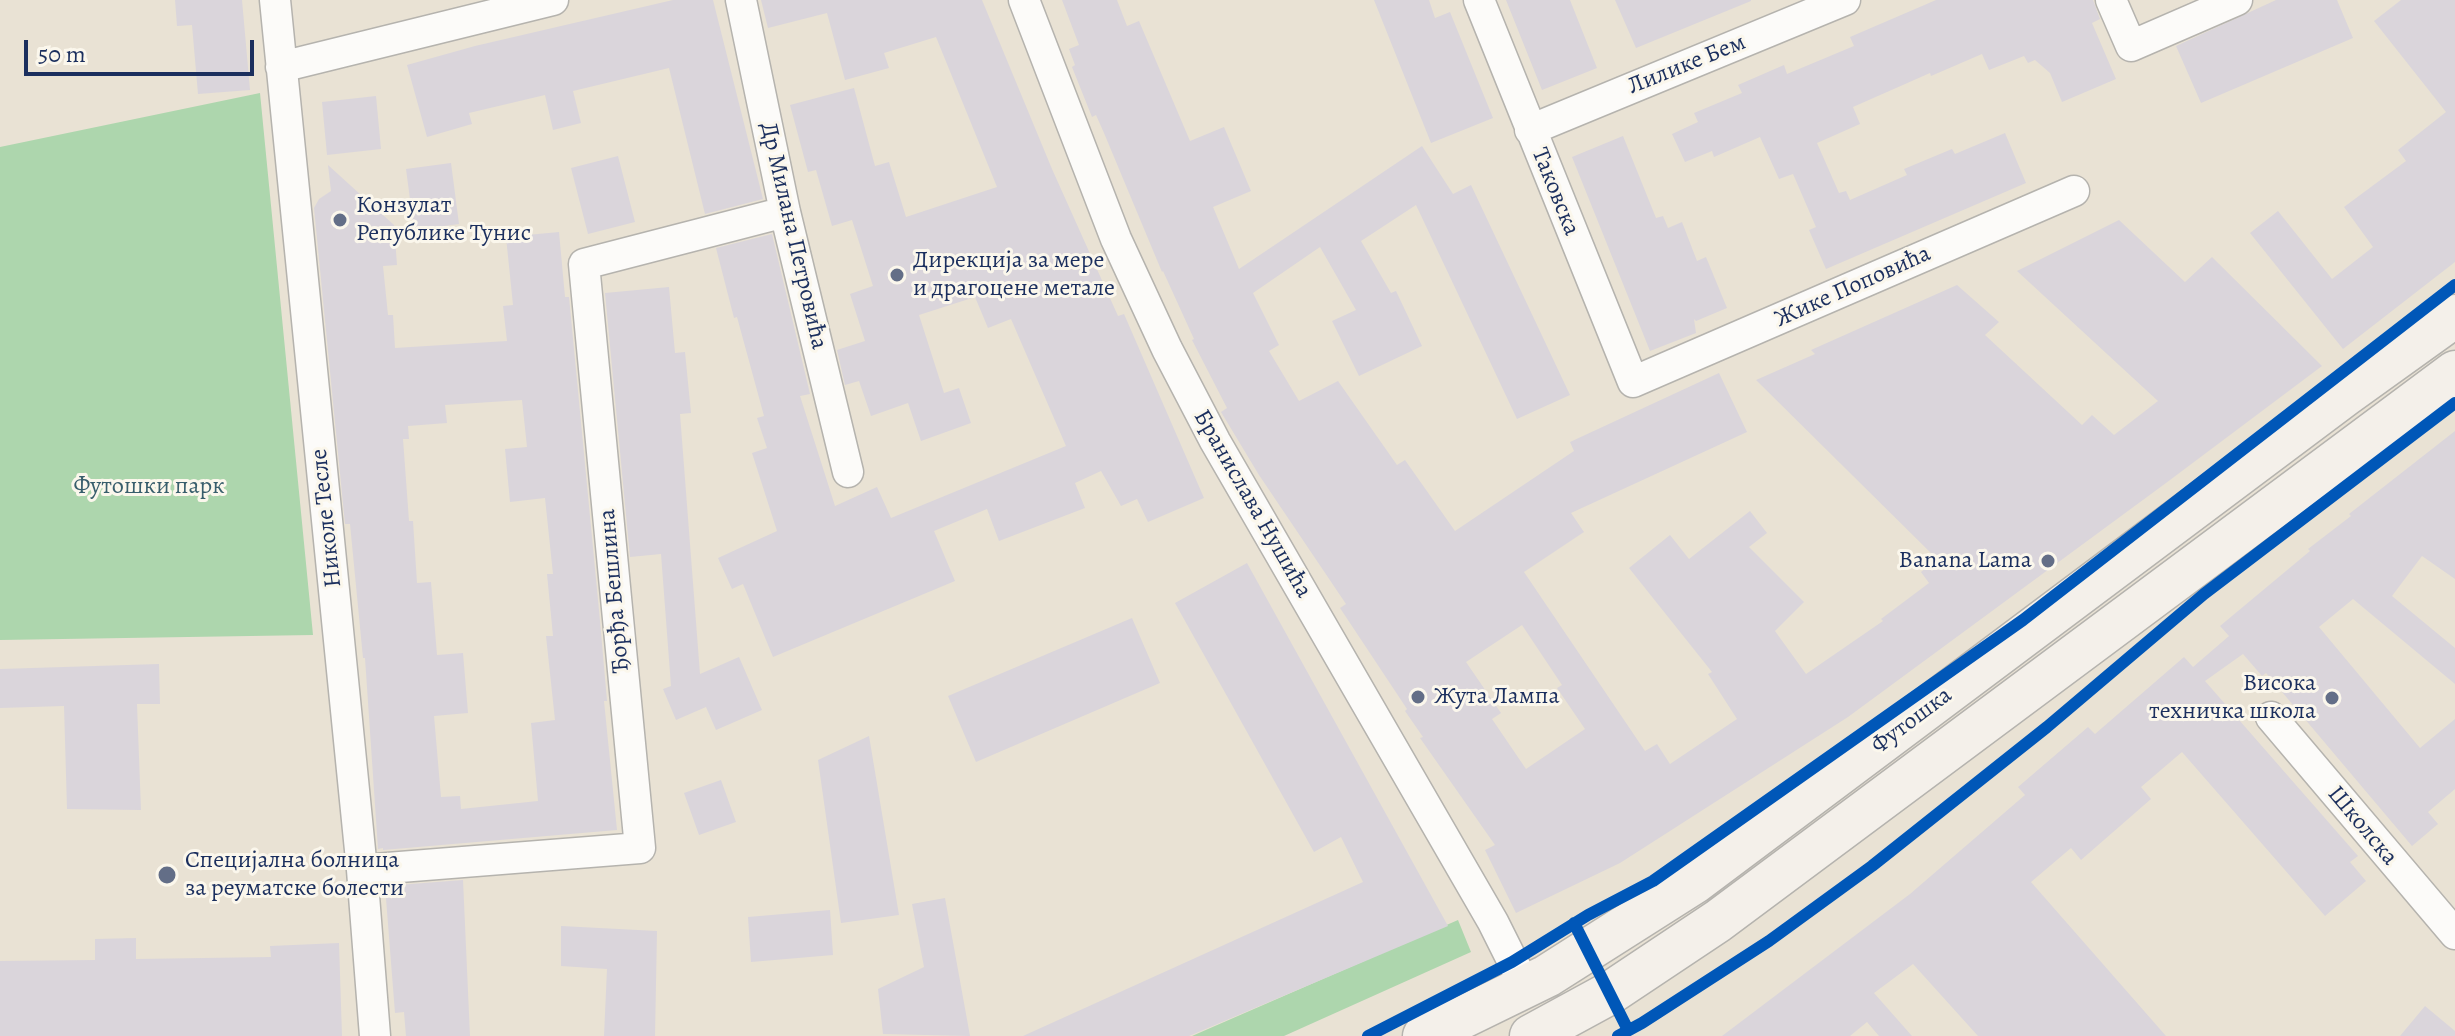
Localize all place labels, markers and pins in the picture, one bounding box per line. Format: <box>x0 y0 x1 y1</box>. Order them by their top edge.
place label: Конзулат Републике Тунис <box>356 192 531 248</box>
marker: Конзулат Републике Тунис <box>331 211 349 229</box>
place label: Дирекција за мере и драгоцене метале <box>913 247 1115 303</box>
marker: Дирекција за мере и драгоцене метале <box>888 266 906 284</box>
place label: Banana Lama <box>1899 547 2032 575</box>
marker: Banana Lama <box>2039 552 2057 570</box>
place label: Висока техничка школа <box>2149 670 2316 726</box>
place label: Жута Лампа <box>1434 683 1560 711</box>
marker: Жута Лампа <box>1409 688 1427 706</box>
marker: Висока техничка школа <box>2323 689 2341 707</box>
place label: Специјална болница за реуматске болести <box>185 847 404 903</box>
marker: Специјална болница за реуматске болести <box>156 864 178 886</box>

